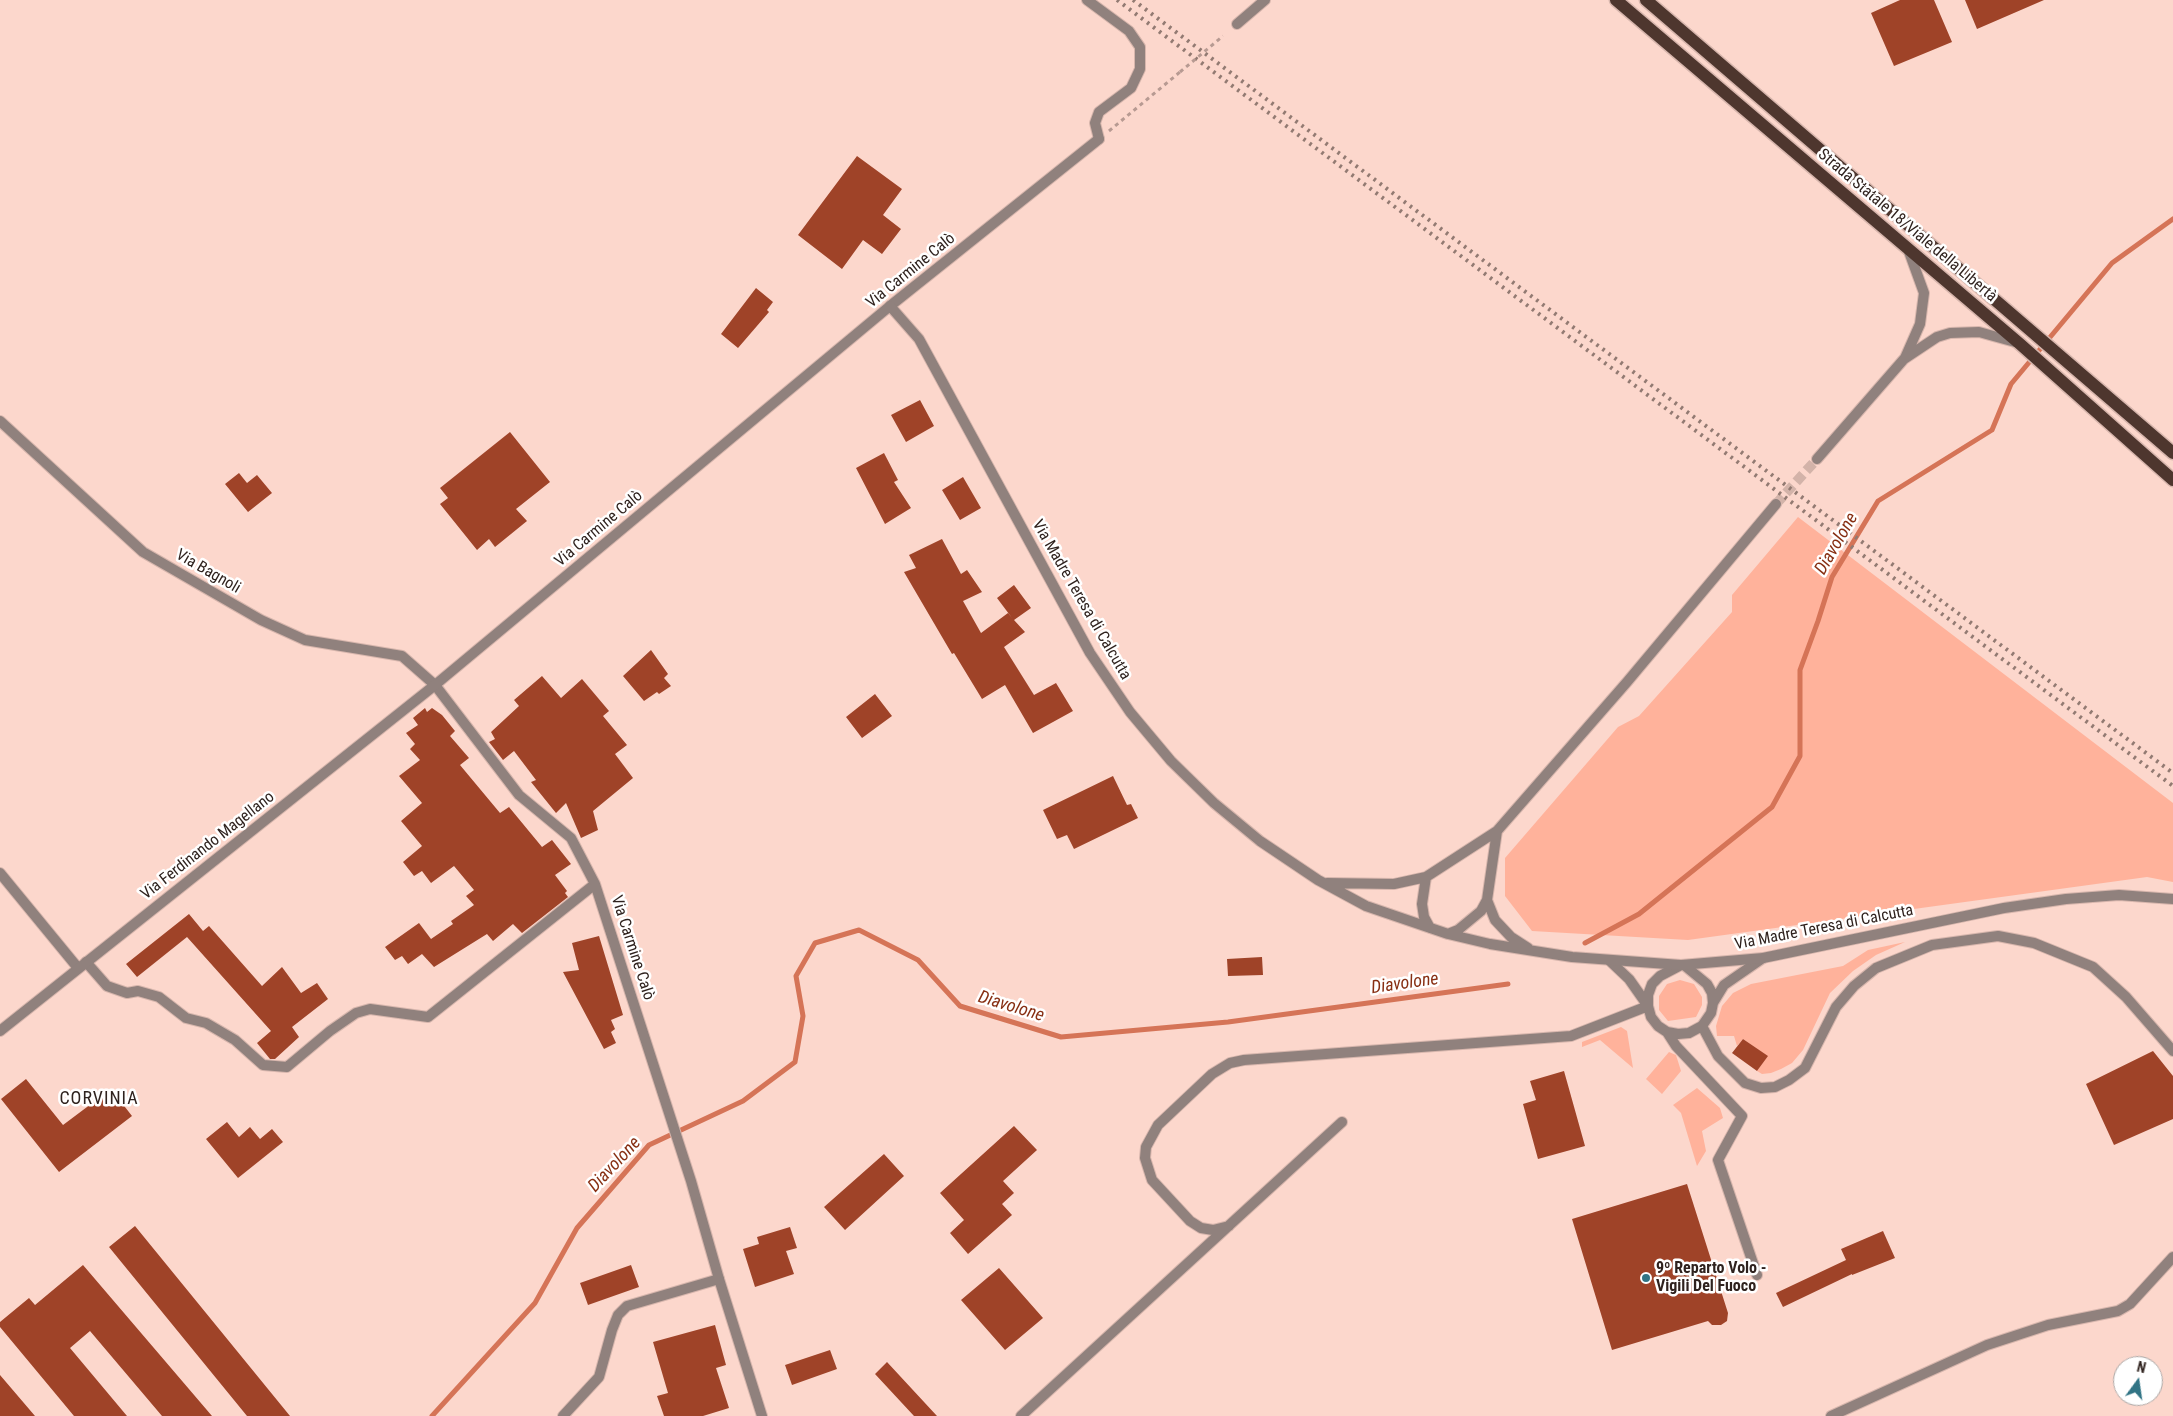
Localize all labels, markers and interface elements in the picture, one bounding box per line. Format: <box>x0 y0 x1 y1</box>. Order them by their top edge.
street label: Strada Statale 18/Viale della Libertà <box>1814 145 2000 307</box>
street label: Via Carmine Calò <box>863 229 959 313</box>
street label: Via Carmine Calò <box>551 487 647 571</box>
water label: Diavolone <box>1811 509 1863 579</box>
street label: Via Madre Teresa di Calcutta <box>1027 517 1135 683</box>
street label: Via Bagnoli <box>172 546 244 598</box>
street label: Via Ferdinando Magellano <box>137 788 279 904</box>
street label: Via Carmine Calò <box>606 893 658 1003</box>
street label: Via Madre Teresa di Calcutta <box>1733 901 1915 955</box>
water label: Diavolone <box>1370 969 1440 999</box>
water label: Diavolone <box>975 987 1047 1027</box>
district label: CORVINIA <box>58 1088 140 1110</box>
water label: Diavolone <box>584 1133 646 1197</box>
place label: 9º Reparto Volo - Vigili Del Fuoco <box>1656 1259 1767 1297</box>
marker: 9º Reparto Volo - Vigili Del Fuoco <box>1640 1272 1652 1284</box>
north arrow <box>2113 1356 2163 1406</box>
text: N <box>2135 1359 2147 1376</box>

